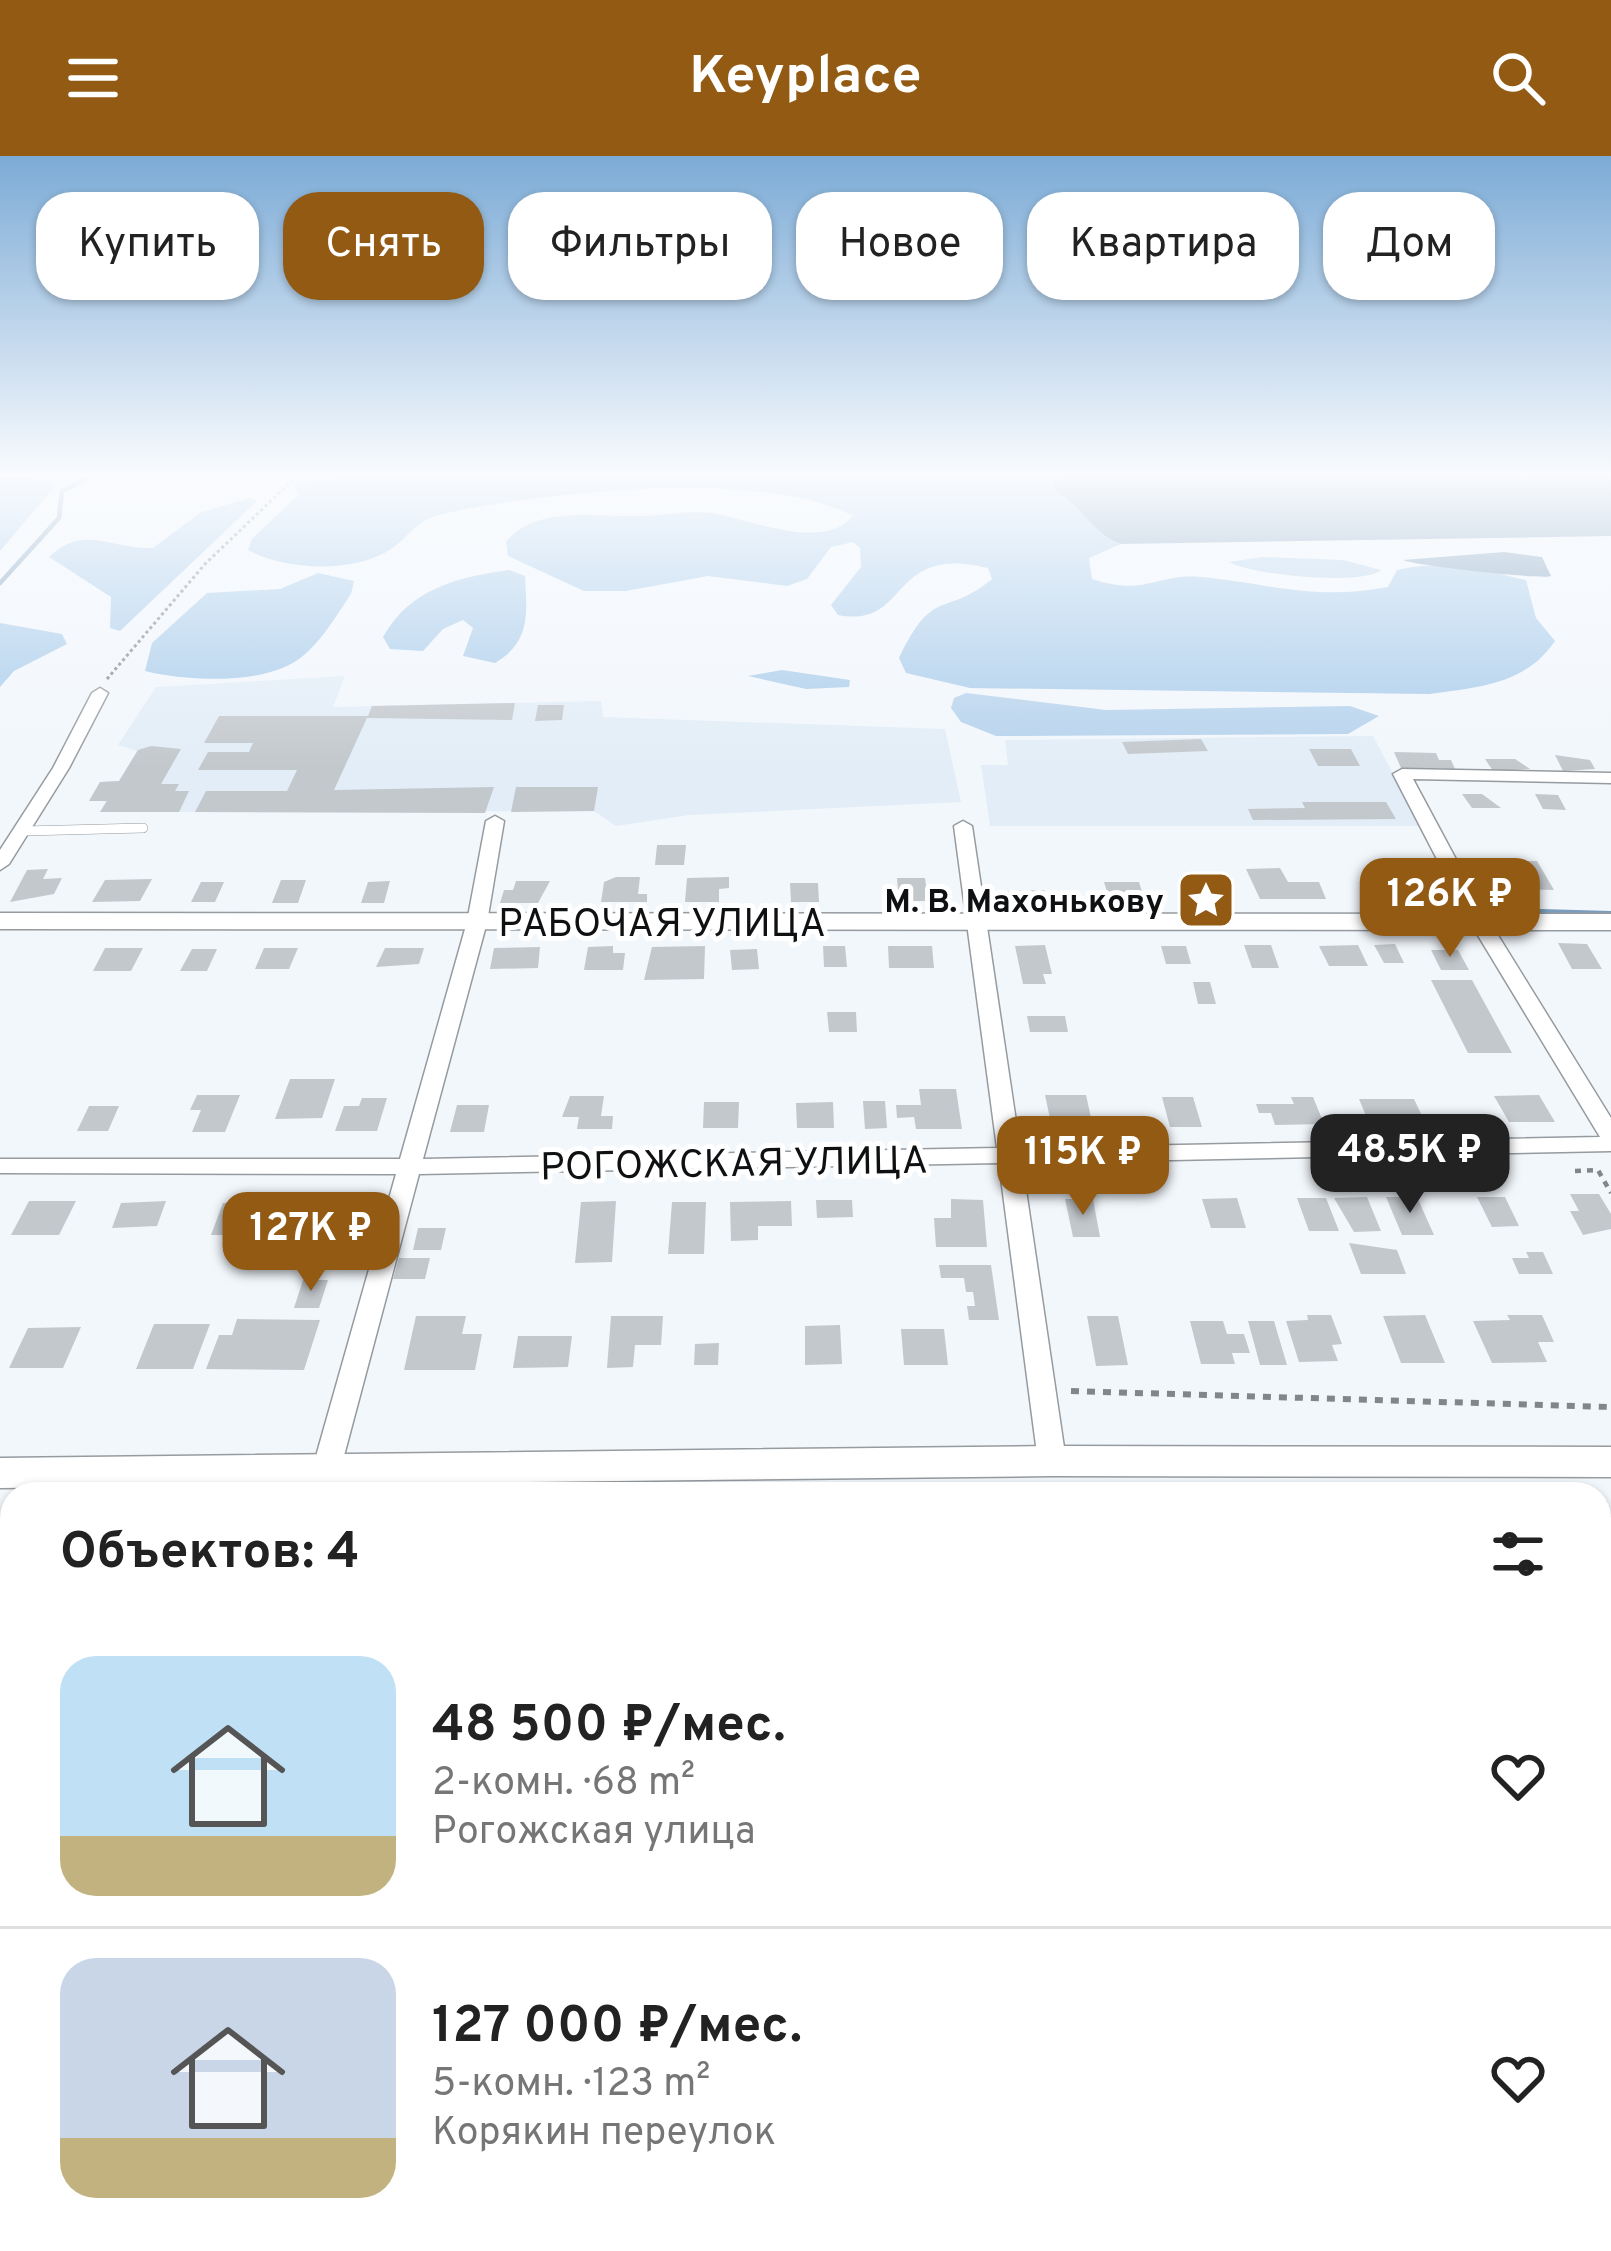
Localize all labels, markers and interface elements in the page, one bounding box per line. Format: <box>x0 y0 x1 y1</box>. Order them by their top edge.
text: Keyplace <box>689 44 922 113</box>
icon: menu <box>60 45 126 111</box>
icon: search <box>1485 45 1551 111</box>
chip: Купить <box>36 192 259 300</box>
chip: Снять <box>283 192 484 300</box>
chip: Фильтры <box>508 192 772 300</box>
chip: Новое <box>796 192 1003 300</box>
chip: Квартира <box>1027 192 1299 300</box>
chip: Дом <box>1323 192 1495 300</box>
pin: 126K ₽ <box>1352 858 1548 960</box>
place icon: М. В. Махонькову <box>1175 869 1237 931</box>
text: 126K ₽ <box>1387 872 1513 921</box>
place label: М. В. Махонькову <box>884 883 1164 925</box>
street label: РАБОЧАЯ УЛИЦА <box>498 902 826 951</box>
pin: 48.5K ₽ <box>1299 1114 1521 1216</box>
pin: 115K ₽ <box>985 1116 1181 1218</box>
text: 48.5K ₽ <box>1338 1128 1482 1177</box>
text: 115K ₽ <box>1024 1130 1142 1179</box>
street label: РОГОЖСКАЯ УЛИЦА <box>540 1139 928 1194</box>
pin: 127K ₽ <box>213 1192 409 1294</box>
text: 127K ₽ <box>250 1206 372 1255</box>
icon: filters <box>1485 1521 1551 1587</box>
text: Объектов: 4 <box>60 1522 360 1587</box>
text: 48 500 ₽/мес. <box>432 1695 786 1760</box>
icon: home <box>156 1704 300 1848</box>
icon: heart <box>1485 1743 1551 1809</box>
text: 2-комн. · 68 m² <box>432 1760 695 1809</box>
text: Рогожская улица <box>432 1809 756 1858</box>
text: 127 000 ₽/мес. <box>432 1996 802 2061</box>
icon: home <box>156 2006 300 2150</box>
icon: heart <box>1485 2045 1551 2111</box>
text: 5-комн. · 123 m² <box>432 2061 710 2110</box>
text: Корякин переулок <box>432 2110 776 2159</box>

